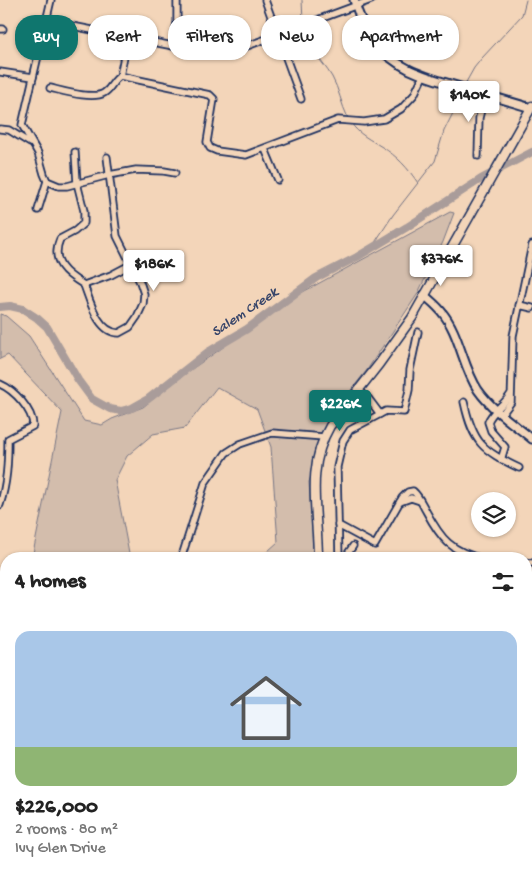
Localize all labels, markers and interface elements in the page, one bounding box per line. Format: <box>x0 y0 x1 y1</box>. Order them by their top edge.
chip: Buy <box>15 15 78 60</box>
chip: Rent <box>88 15 158 60</box>
chip: Filters <box>168 15 251 60</box>
chip: New <box>261 15 332 60</box>
chip: Apartment <box>342 15 459 60</box>
pin: $140K <box>434 80 504 123</box>
text: $140K <box>449 87 489 106</box>
pin: $376K <box>406 244 476 287</box>
pin: $186K <box>119 250 189 292</box>
text: $376K <box>421 251 461 270</box>
text: $186K <box>134 256 174 275</box>
water label: Salem Creek <box>209 283 283 341</box>
pin: $226K <box>305 390 375 432</box>
text: $226K <box>320 396 360 415</box>
map controls <box>471 492 516 537</box>
button: layers <box>471 492 516 537</box>
icon: filters <box>489 568 517 596</box>
text: 4 homes <box>15 570 86 595</box>
icon: home <box>221 663 311 753</box>
text: $226,000 <box>15 796 98 821</box>
text: 2 rooms · 80 m² <box>15 821 118 840</box>
text: Ivy Glen Drive <box>15 840 106 859</box>

